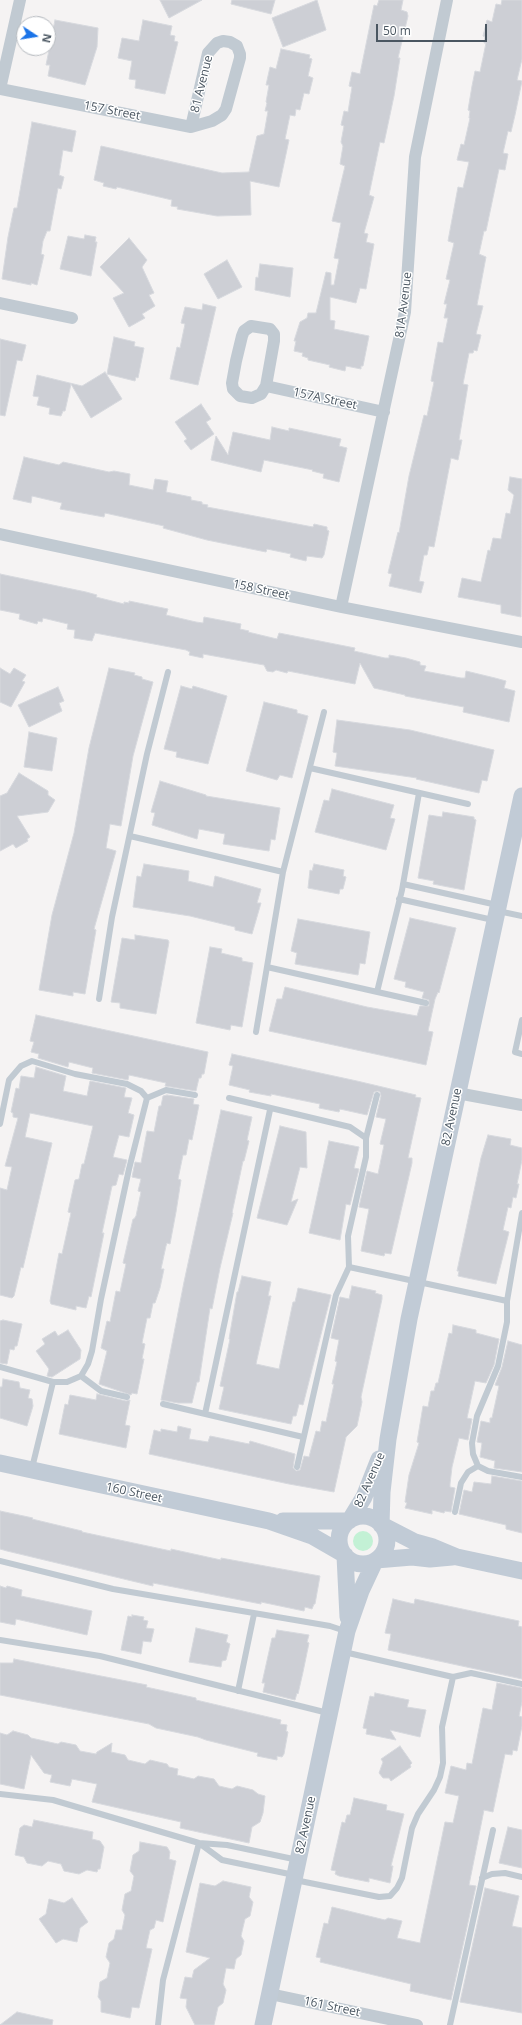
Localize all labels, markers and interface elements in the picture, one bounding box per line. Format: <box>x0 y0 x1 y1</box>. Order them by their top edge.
north arrow <box>16 16 56 56</box>
scale bar <box>378 16 489 42</box>
text: 50 m <box>383 22 411 39</box>
text: N <box>39 32 56 44</box>
street label: 81 Avenue <box>188 54 216 114</box>
street label: 157 Street <box>83 98 141 124</box>
street label: 81A Avenue <box>393 271 415 339</box>
street label: 157A Street <box>292 385 358 413</box>
street label: 158 Street <box>232 577 290 603</box>
street label: 82 Avenue <box>439 1087 465 1147</box>
street label: 82 Avenue <box>352 1450 388 1510</box>
street label: 160 Street <box>105 1480 163 1506</box>
street label: 82 Avenue <box>293 1795 319 1855</box>
street label: 161 Street <box>303 1994 361 2020</box>

